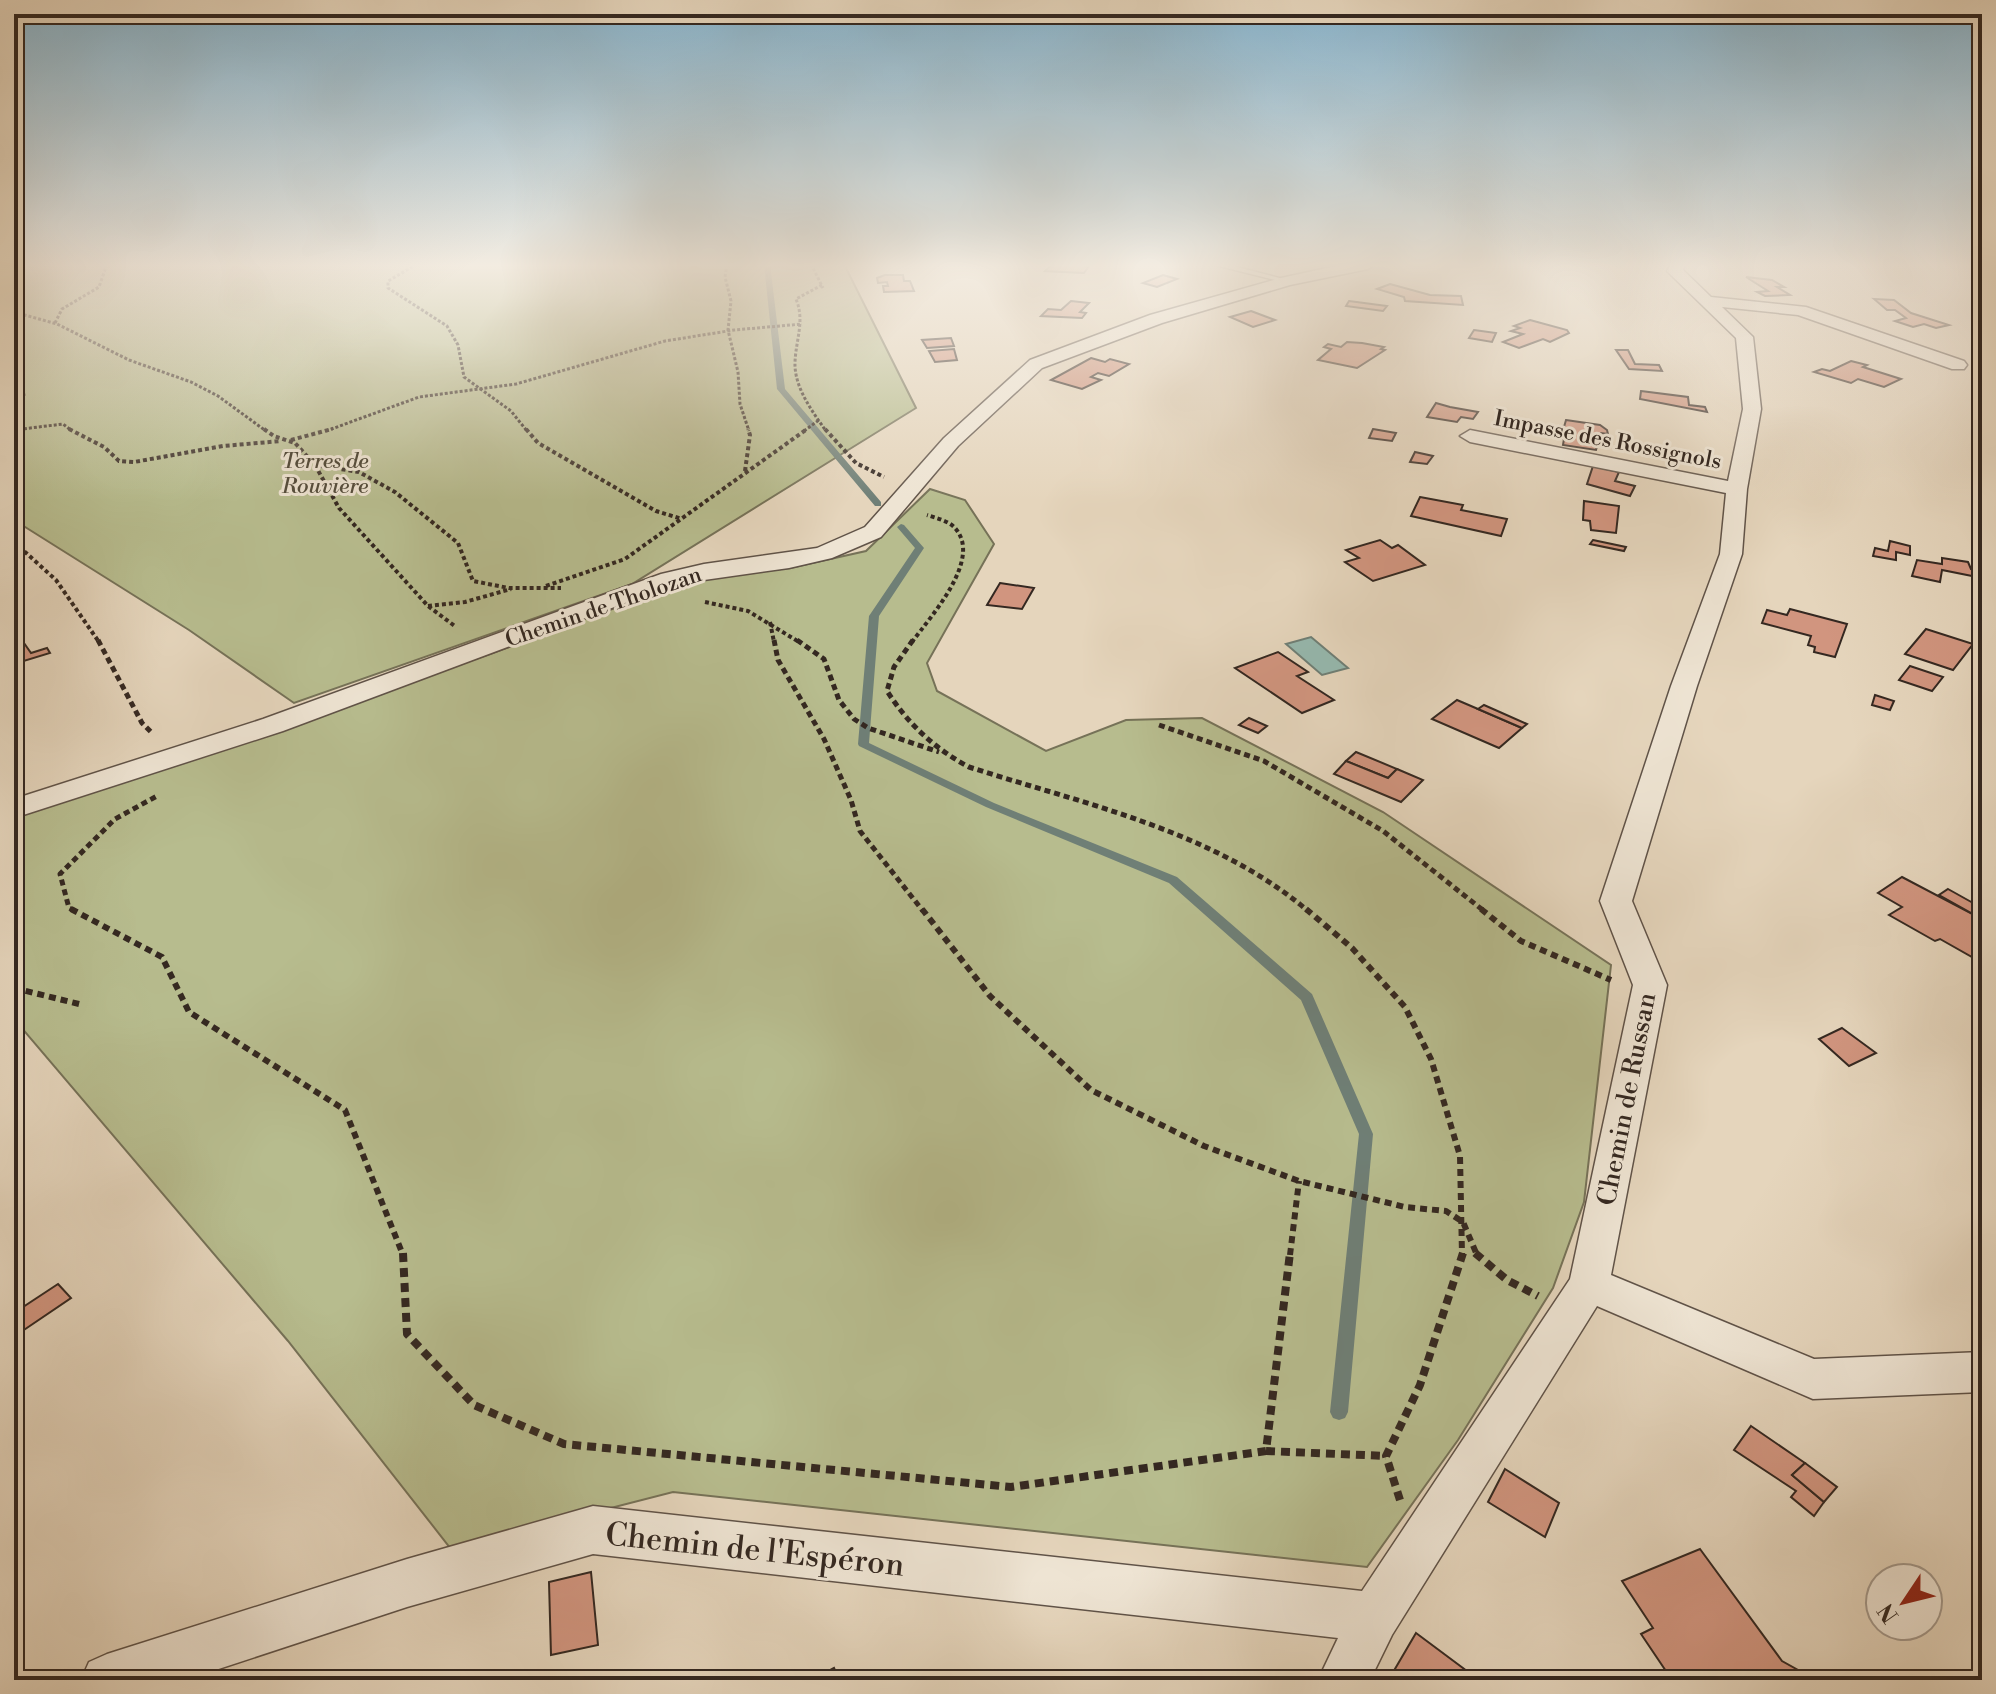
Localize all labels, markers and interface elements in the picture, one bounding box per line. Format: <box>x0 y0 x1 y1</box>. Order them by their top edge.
street label: Impasse des Rossignols <box>1492 405 1724 476</box>
park label: Terres de Rouvière <box>281 448 368 500</box>
street label: Chemin de Tholozan <box>502 561 705 654</box>
street label: Chemin de Russan <box>1591 990 1663 1208</box>
street label: Chemin de l'Espéron <box>603 1514 906 1586</box>
north arrow <box>1864 1562 1944 1642</box>
text: N <box>1872 1597 1905 1627</box>

